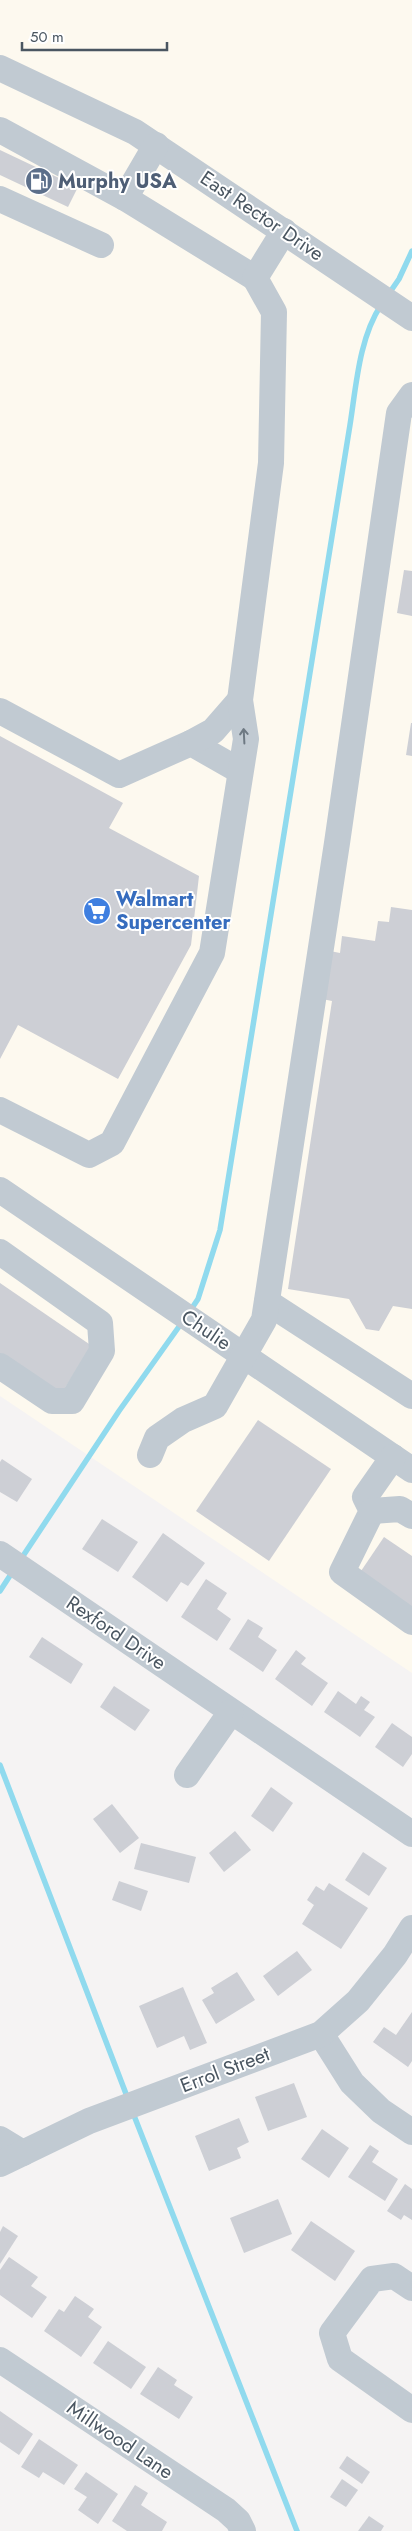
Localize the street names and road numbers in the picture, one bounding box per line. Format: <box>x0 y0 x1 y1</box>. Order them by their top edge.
street label: East Rector Drive <box>194 164 330 268</box>
street label: Chulie <box>175 1303 237 1357</box>
street label: Rexford Drive <box>60 1589 172 1677</box>
street label: Errol Street <box>176 2040 274 2100</box>
street label: Millwood Lane <box>61 2394 179 2486</box>

